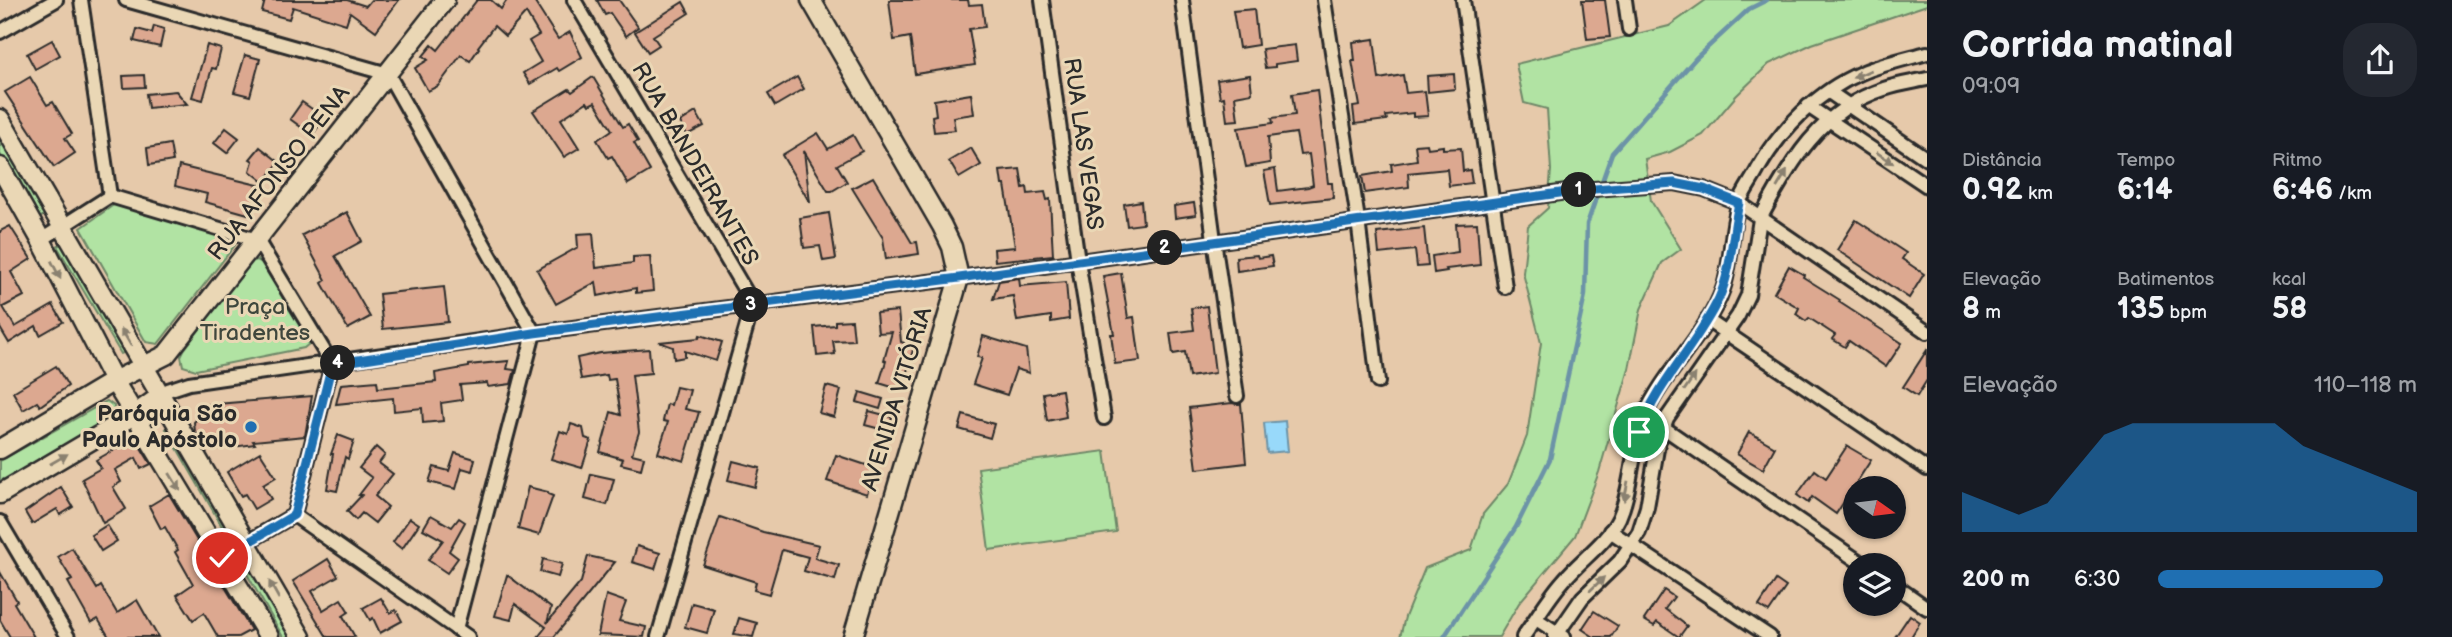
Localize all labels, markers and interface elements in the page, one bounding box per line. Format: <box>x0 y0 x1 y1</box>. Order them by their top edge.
text: Corrida matinal <box>1962 23 2233 68</box>
button: share <box>2343 23 2417 97</box>
street label: RUA LAS VEGAS <box>1057 56 1109 232</box>
street label: RUA BANDEIRANTES <box>625 58 765 270</box>
one-way arrow <box>1852 68 1872 80</box>
text: 09:09 <box>1962 72 2020 100</box>
street label: RUA AFONSO PENA <box>202 79 357 266</box>
text: Distância <box>1962 149 2042 172</box>
text: Tempo <box>2117 149 2175 172</box>
text: Ritmo <box>2272 149 2322 172</box>
one-way arrow <box>1876 151 1894 165</box>
one-way arrow <box>1776 170 1788 189</box>
pin: 1 <box>1562 172 1596 208</box>
text: 0.92 <box>1962 172 2023 208</box>
text: 6:14 <box>2117 172 2173 208</box>
text: 6:46 <box>2272 172 2333 208</box>
text: 1 <box>1575 178 1583 201</box>
text: km <box>2023 182 2053 205</box>
text: /km <box>2333 182 2372 205</box>
pin: 2 <box>1148 230 1182 266</box>
text: 2 <box>1159 236 1170 259</box>
one-way arrow <box>51 260 62 280</box>
text: Elevação <box>1962 268 2041 291</box>
text: Batimentos <box>2117 268 2214 291</box>
text: kcal <box>2272 268 2306 291</box>
pin: 3 <box>734 288 768 322</box>
text: 8 <box>1962 291 1980 327</box>
text: 135 <box>2117 291 2164 327</box>
text: 58 <box>2272 291 2307 327</box>
park label: Praça Tiradentes <box>200 293 310 347</box>
text: 3 <box>745 293 756 316</box>
text: m <box>1980 301 2001 324</box>
text: bpm <box>2164 301 2207 324</box>
street label: AVENIDA VITÓRIA <box>856 303 939 494</box>
one-way arrow <box>120 328 132 347</box>
pin: 4 <box>320 346 356 380</box>
text: 4 <box>332 351 343 374</box>
text: Elevação <box>1962 371 2058 399</box>
text: 110–118 m <box>2314 371 2417 399</box>
one-way arrow <box>1683 373 1697 391</box>
place label: Paróquia São Paulo Apóstolo <box>82 400 237 454</box>
pin <box>1609 402 1669 462</box>
icon: arrive <box>1620 413 1658 451</box>
marker: Paróquia São Paulo Apóstolo <box>243 419 259 435</box>
one-way arrow <box>49 453 69 465</box>
one-way arrow <box>169 472 182 491</box>
north arrow <box>1843 476 1906 539</box>
map controls <box>1843 476 1906 616</box>
one-way arrow <box>1620 480 1631 502</box>
pin <box>192 528 252 588</box>
icon: check <box>203 539 241 577</box>
button: layers <box>1843 553 1906 616</box>
text: 200 m <box>1962 565 2030 593</box>
text: 6:30 <box>2074 565 2120 593</box>
one-way arrow <box>1588 576 1605 592</box>
one-way arrow <box>268 580 280 599</box>

